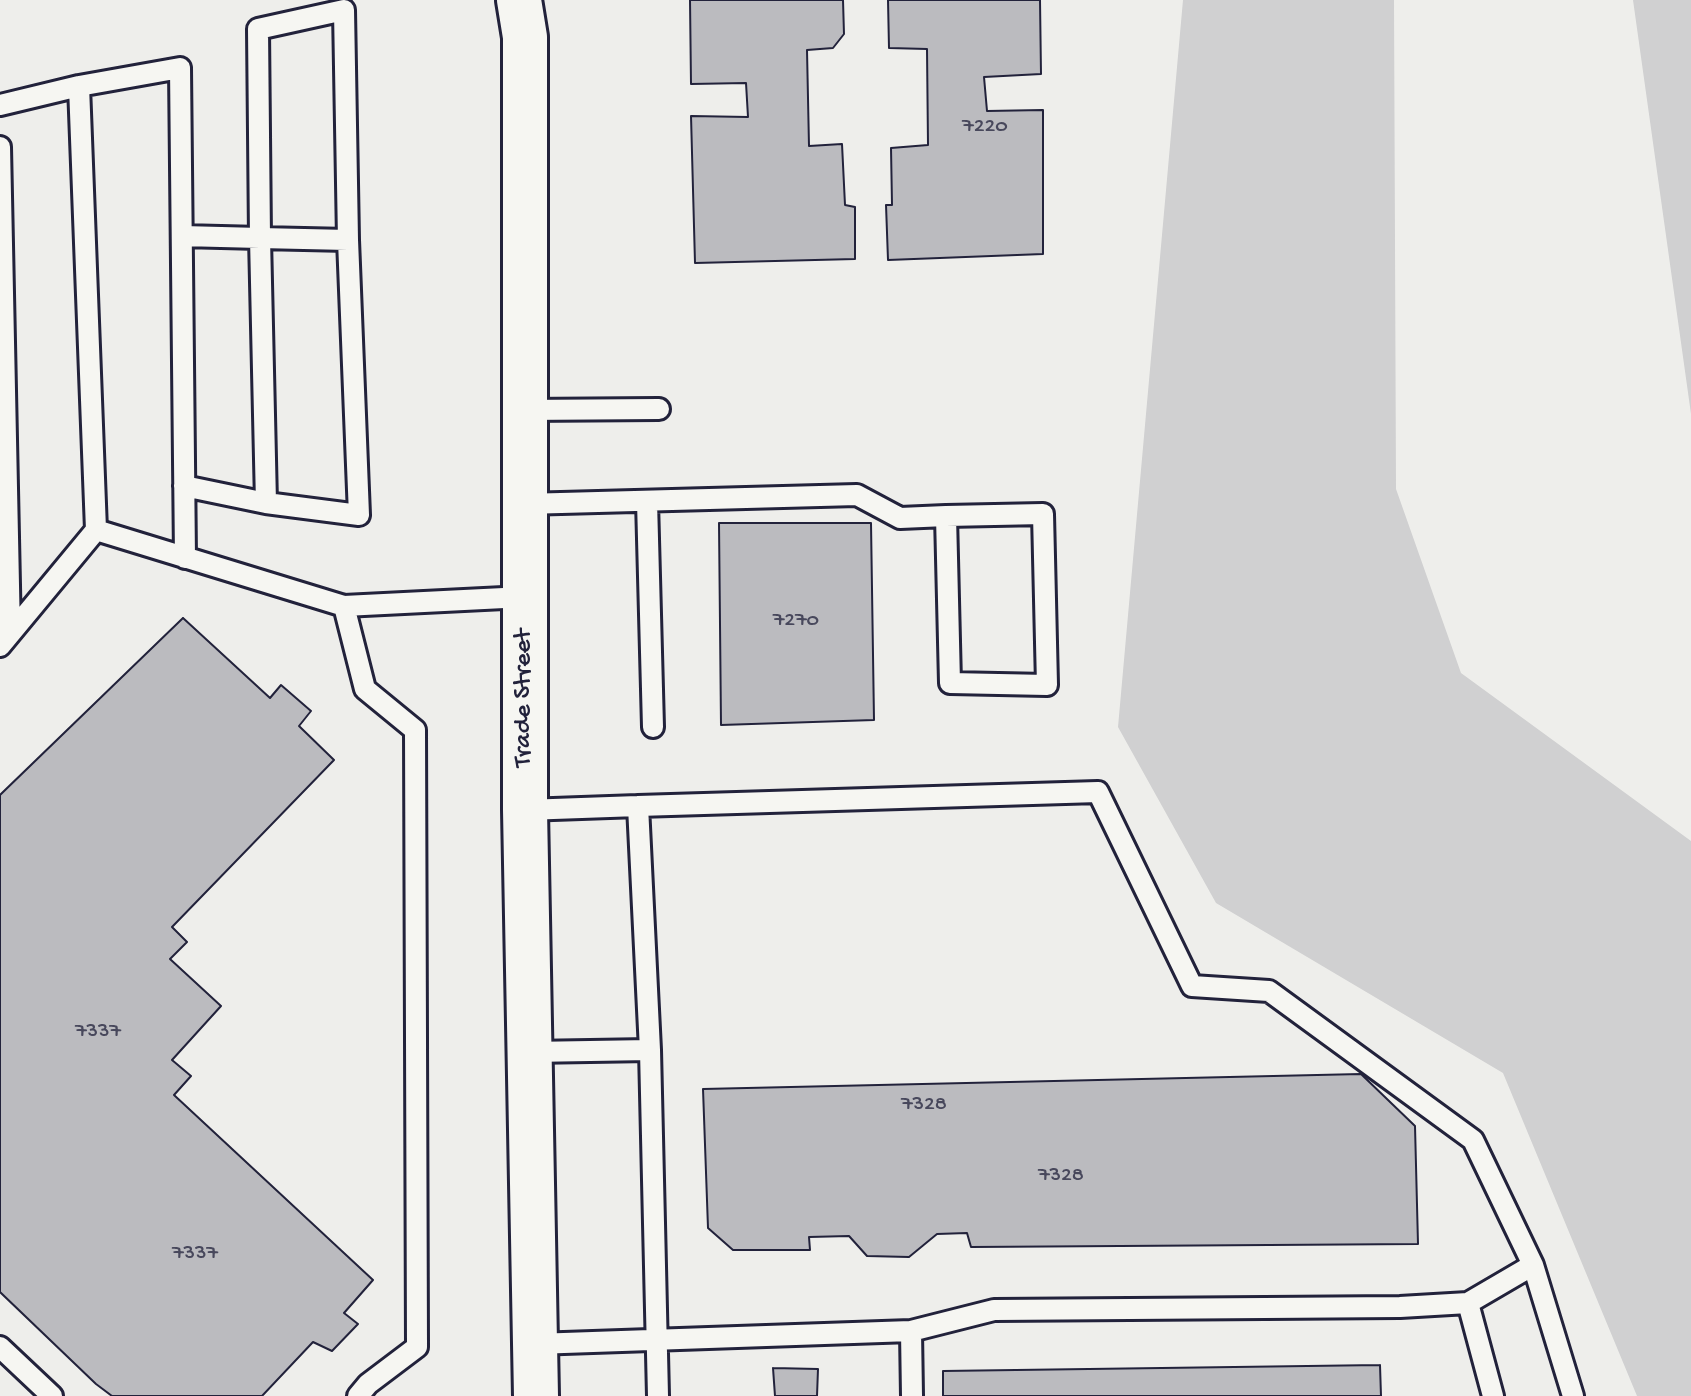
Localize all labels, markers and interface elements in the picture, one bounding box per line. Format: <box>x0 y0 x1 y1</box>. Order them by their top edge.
house number: 7220 <box>962 115 1008 141</box>
house number: 7270 <box>773 609 819 635</box>
street label: Trade Street <box>509 629 541 767</box>
house number: 7337 <box>75 1020 121 1046</box>
house number: 7328 <box>901 1093 947 1119</box>
house number: 7328 <box>1038 1164 1084 1190</box>
house number: 7337 <box>172 1242 218 1268</box>

